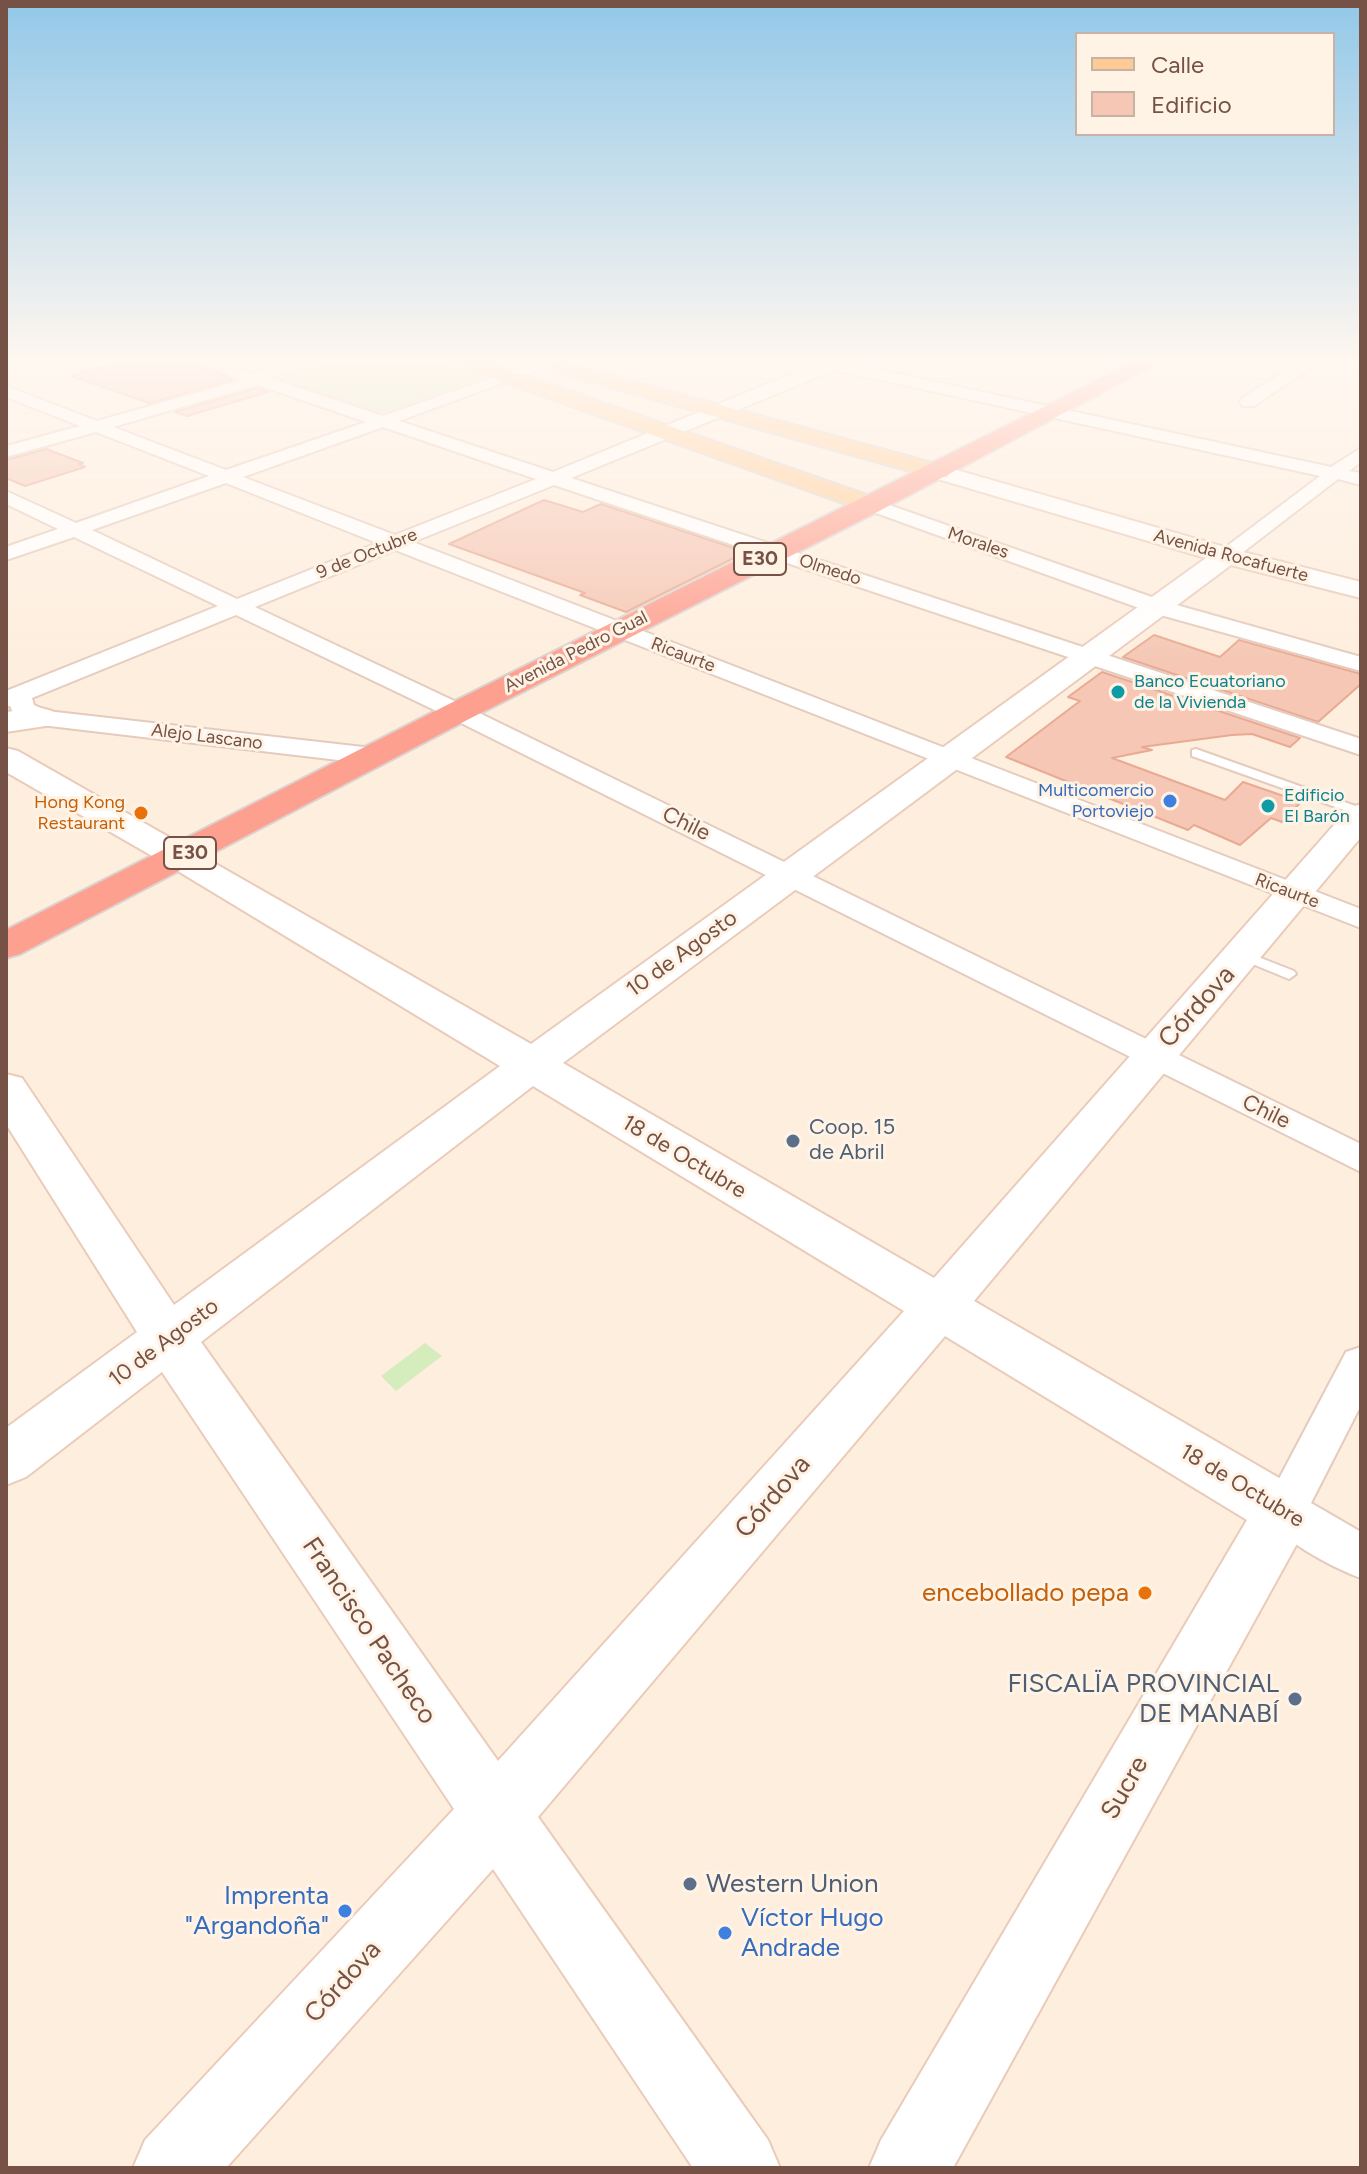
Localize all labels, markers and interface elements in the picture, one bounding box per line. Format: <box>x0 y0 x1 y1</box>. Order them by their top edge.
legend <box>1075 32 1335 136</box>
text: Calle <box>1151 50 1204 79</box>
text: Edificio <box>1151 90 1232 119</box>
street label: Morales <box>945 523 1011 563</box>
street label: 9 de Octubre <box>314 524 420 584</box>
street label: Avenida Rocafuerte <box>1151 525 1311 587</box>
road number: E30 <box>734 543 786 575</box>
street label: Olmedo <box>796 550 864 590</box>
street label: Avenida Pedro Gual <box>501 607 651 697</box>
street label: Ricaurte <box>648 633 718 677</box>
place label: Banco Ecuatoriano de la Vivienda <box>1134 671 1286 714</box>
marker: Banco Ecuatoriano de la Vivienda <box>1109 683 1127 701</box>
street label: Alejo Lascano <box>150 719 264 755</box>
place label: Multicomercio Portoviejo <box>1038 780 1154 822</box>
place label: Edificio El Barón <box>1284 785 1350 828</box>
place label: Hong Kong Restaurant <box>34 792 125 834</box>
marker: Multicomercio Portoviejo <box>1161 792 1179 810</box>
marker: Edificio El Barón <box>1259 797 1277 815</box>
street label: Chile <box>658 801 714 847</box>
marker: Hong Kong Restaurant <box>132 804 150 822</box>
road number: E30 <box>164 837 216 869</box>
street label: Ricaurte <box>1252 869 1322 913</box>
street label: 10 de Agosto <box>621 905 743 1003</box>
street label: Córdova <box>1152 960 1242 1054</box>
street label: Chile <box>1238 1089 1294 1135</box>
street label: 18 de Octubre <box>617 1110 751 1204</box>
place label: Coop. 15 de Abril <box>809 1115 895 1166</box>
marker: Coop. 15 de Abril <box>784 1132 802 1150</box>
street label: 10 de Agosto <box>104 1293 224 1393</box>
street label: 18 de Octubre <box>1175 1439 1309 1533</box>
street label: Córdova <box>729 1449 817 1545</box>
street label: Francisco Pacheco <box>295 1532 443 1730</box>
place label: encebollado pepa <box>922 1577 1129 1609</box>
marker: encebollado pepa <box>1136 1584 1154 1602</box>
place label: FISCALÏA PROVINCIAL DE MANABÍ <box>1007 1668 1279 1730</box>
marker: FISCALÏA PROVINCIAL DE MANABÍ <box>1286 1690 1304 1708</box>
street label: Sucre <box>1095 1751 1155 1825</box>
place label: Western Union <box>706 1868 878 1900</box>
marker: Western Union <box>681 1875 699 1893</box>
place label: Imprenta "Argandoña" <box>185 1880 329 1942</box>
marker: Imprenta "Argandoña" <box>336 1902 354 1920</box>
place label: Víctor Hugo Andrade <box>741 1902 884 1964</box>
marker: Víctor Hugo Andrade <box>716 1924 734 1942</box>
street label: Córdova <box>298 1935 388 2029</box>

